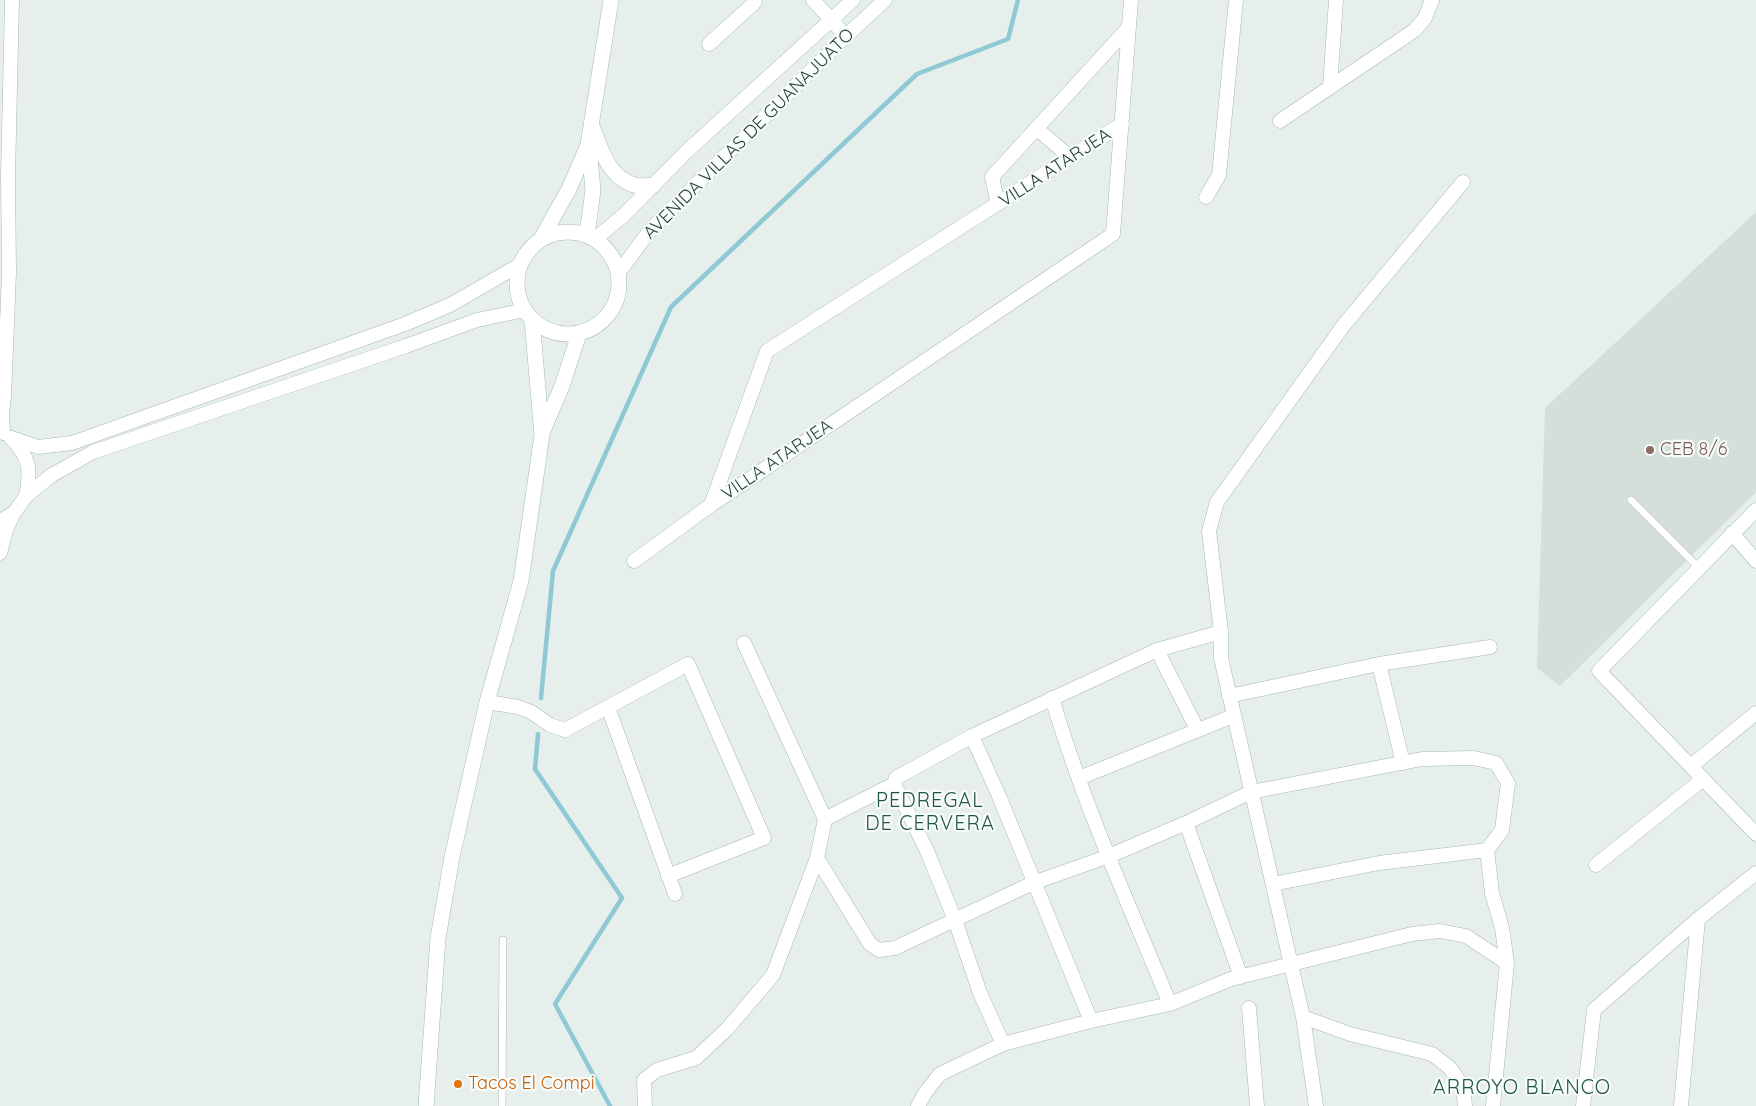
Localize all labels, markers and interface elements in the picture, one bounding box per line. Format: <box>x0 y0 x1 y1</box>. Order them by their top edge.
street label: AVENIDA VILLAS DE GUANAJUATO <box>639 24 859 244</box>
street label: VILLA ATARJEA <box>995 124 1115 212</box>
street label: VILLA ATARJEA <box>718 415 836 505</box>
place label: CEB 8/6 <box>1660 439 1727 461</box>
marker: CEB 8/6 <box>1644 444 1656 456</box>
district label: PEDREGAL DE CERVERA <box>864 789 996 836</box>
place label: Tacos El Compi <box>468 1073 595 1095</box>
district label: ARROYO BLANCO <box>1431 1076 1613 1100</box>
marker: Tacos El Compi <box>452 1078 464 1090</box>

